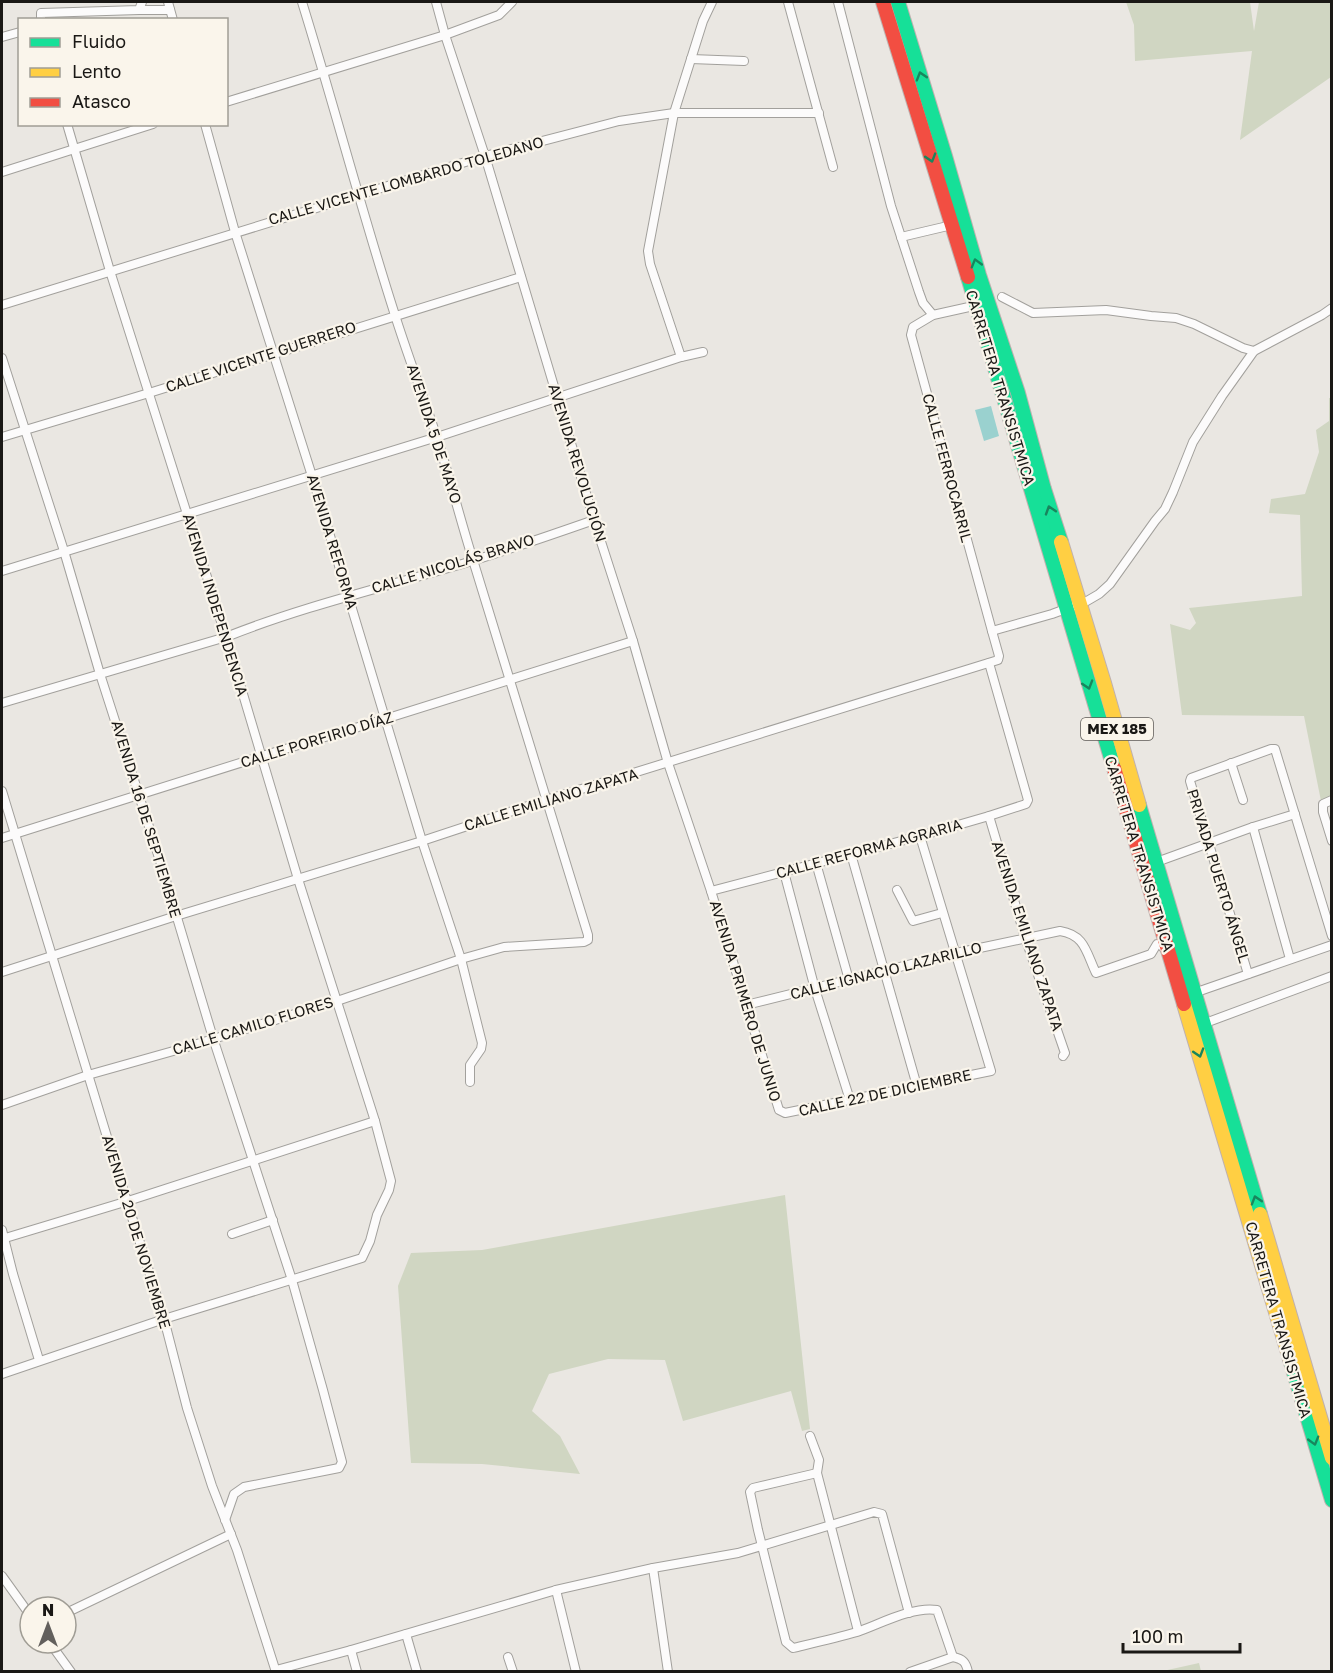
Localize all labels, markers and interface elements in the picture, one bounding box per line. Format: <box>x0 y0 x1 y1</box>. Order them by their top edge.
legend <box>18 18 228 126</box>
text: Fluido <box>72 30 126 52</box>
text: Lento <box>72 60 121 82</box>
one-way arrow <box>915 71 928 82</box>
text: Atasco <box>72 90 131 112</box>
street label: CALLE VICENTE LOMBARDO TOLEDANO <box>266 132 545 228</box>
one-way arrow <box>924 152 936 163</box>
one-way arrow <box>971 258 983 269</box>
street label: CARRETERA TRANSISTMICA <box>963 288 1039 488</box>
street label: CALLE VICENTE GUERRERO <box>163 317 358 395</box>
street label: AVENIDA 5 DE MAYO <box>404 362 466 506</box>
street label: AVENIDA REVOLUCIÓN <box>545 381 611 544</box>
street label: CALLE FERROCARRIL <box>919 391 977 544</box>
street label: AVENIDA REFORMA <box>304 472 362 612</box>
one-way arrow <box>1045 505 1057 516</box>
street label: AVENIDA INDEPENDENCIA <box>180 511 252 698</box>
street label: CALLE NICOLÁS BRAVO <box>369 530 536 596</box>
one-way arrow <box>1081 679 1093 690</box>
street label: CALLE PORFIRIO DÍAZ <box>238 707 395 771</box>
street label: AVENIDA 16 DE SEPTIEMBRE <box>108 718 186 920</box>
road number: MEX 185 <box>1081 718 1153 740</box>
street label: CARRETERA TRANSISTMICA <box>1102 754 1178 954</box>
street label: CALLE EMILIANO ZAPATA <box>462 764 640 834</box>
street label: PRIVADA PUERTO ÁNGEL <box>1184 787 1254 965</box>
street label: CALLE REFORMA AGRARIA <box>774 815 964 882</box>
street label: AVENIDA EMILIANO ZAPATA <box>989 838 1067 1033</box>
street label: AVENIDA PRIMERO DE JUNIO <box>707 898 785 1104</box>
street label: CALLE IGNACIO LAZARILLO <box>788 937 983 1003</box>
street label: CALLE CAMILO FLORES <box>170 992 335 1058</box>
one-way arrow <box>1192 1047 1204 1058</box>
street label: CALLE 22 DE DICIEMBRE <box>797 1065 973 1119</box>
street label: AVENIDA 20 DE NOVIEMBRE <box>99 1133 175 1331</box>
one-way arrow <box>1251 1195 1263 1206</box>
street label: CARRETERA TRANSISTMICA <box>1242 1219 1316 1420</box>
one-way arrow <box>1307 1435 1319 1446</box>
north arrow <box>18 1595 78 1655</box>
text: N <box>42 1600 54 1620</box>
scale bar <box>1123 1616 1240 1654</box>
text: 100 m <box>1132 1625 1183 1647</box>

